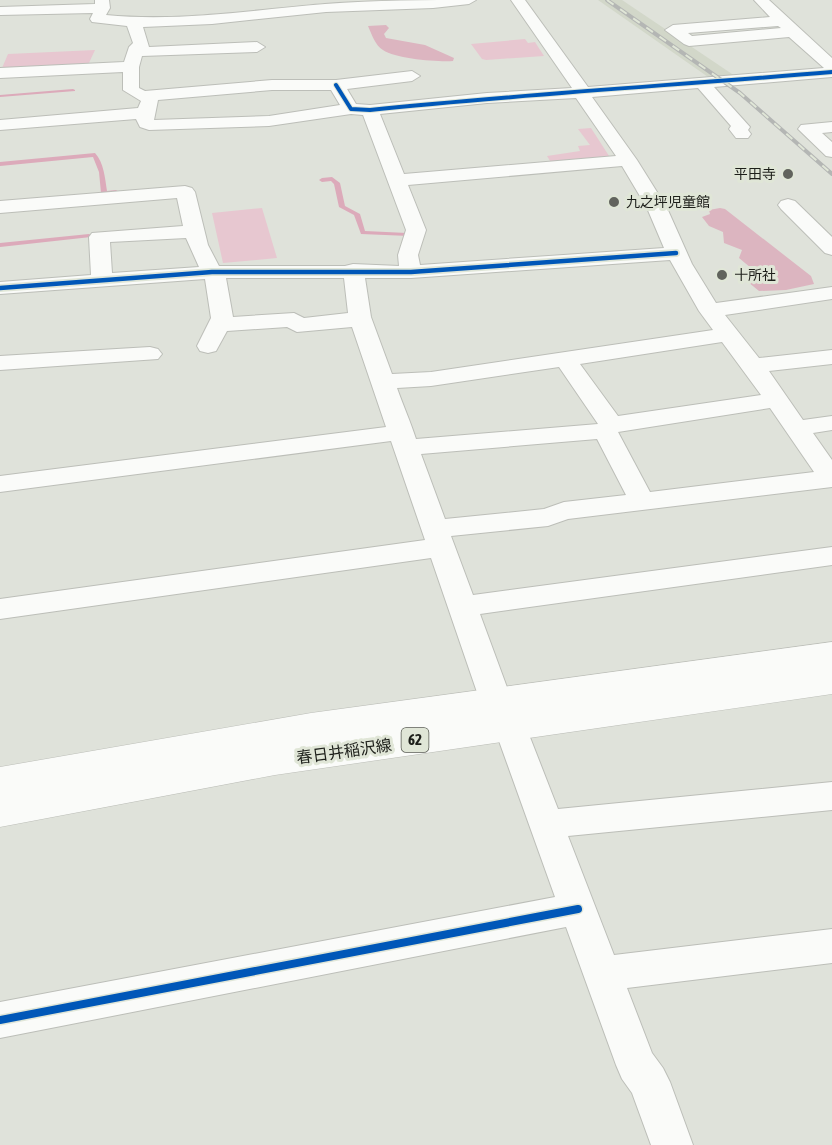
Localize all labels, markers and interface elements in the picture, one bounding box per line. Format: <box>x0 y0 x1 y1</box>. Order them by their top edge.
place label: 平田寺 <box>734 166 776 182</box>
marker: 平田寺 <box>781 167 795 181</box>
place label: 九之坪児童館 <box>626 194 710 210</box>
marker: 九之坪児童館 <box>607 195 621 209</box>
place label: 十所社 <box>734 267 776 283</box>
marker: 十所社 <box>715 268 729 282</box>
road number: 62 <box>402 728 428 752</box>
street label: 春日井稲沢線 <box>295 735 393 767</box>

